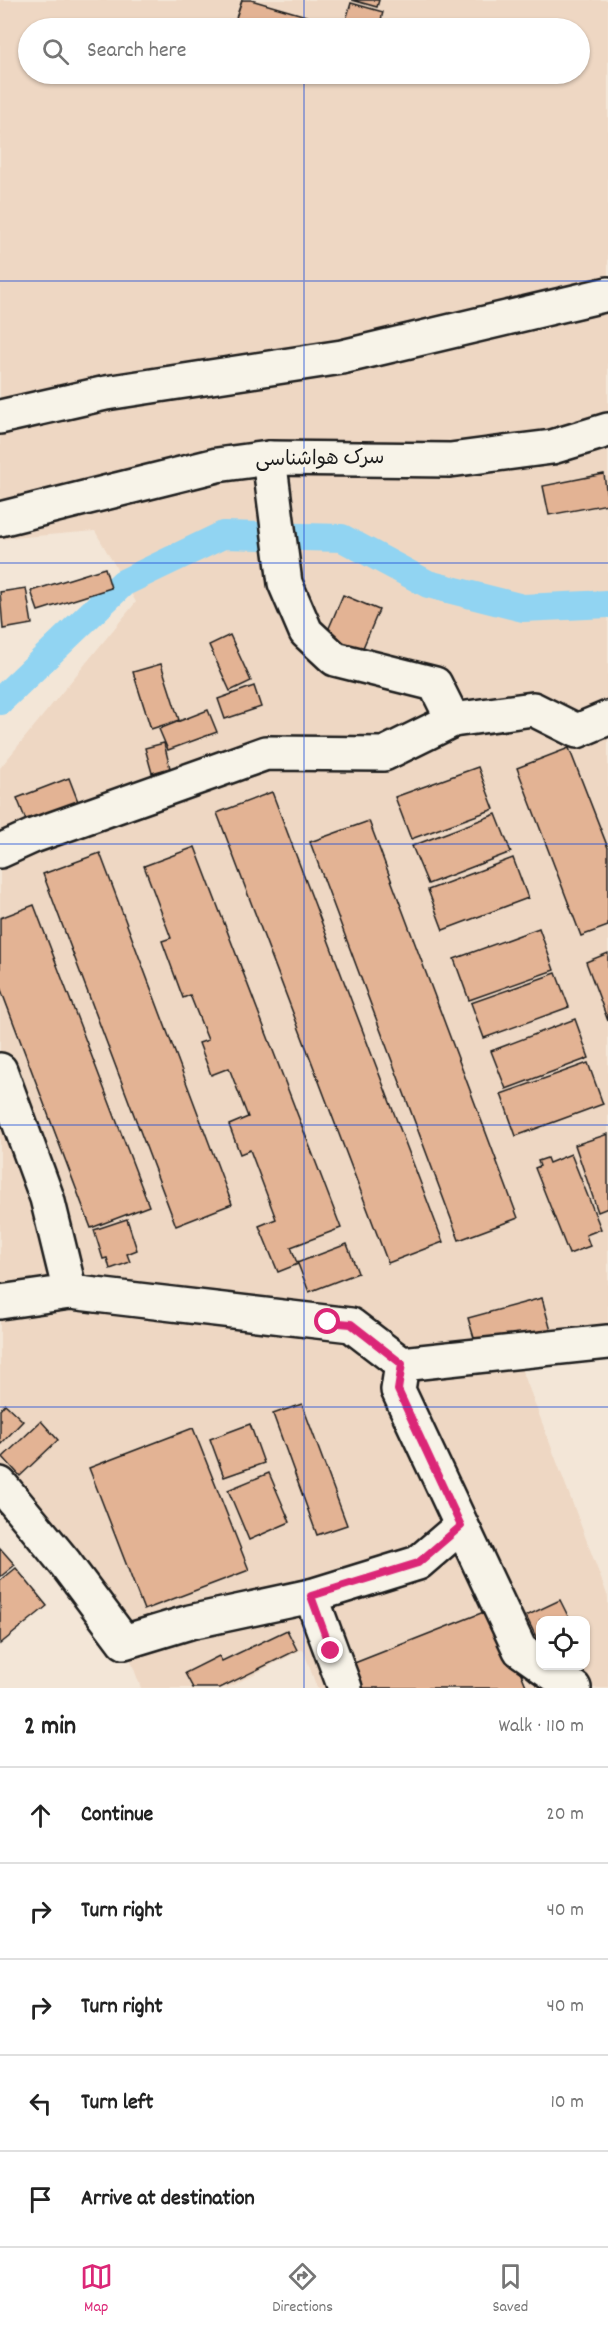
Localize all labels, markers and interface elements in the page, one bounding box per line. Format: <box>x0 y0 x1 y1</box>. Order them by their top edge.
search box <box>18 18 590 84</box>
icon: search <box>39 35 72 68</box>
text: Search here <box>87 36 186 67</box>
street label: سرک هواشناسی <box>255 445 385 475</box>
route start <box>314 1308 340 1334</box>
map controls <box>536 1616 590 1670</box>
button: locate <box>536 1616 590 1670</box>
route end <box>317 1637 343 1663</box>
text: 2 min <box>24 1709 76 1746</box>
text: Walk · 110 m <box>498 1713 584 1741</box>
icon: ahead <box>24 1799 57 1832</box>
text: Continue <box>81 1800 153 1831</box>
text: 20 m <box>546 1801 584 1829</box>
icon: right <box>24 1895 57 1928</box>
text: Turn right <box>81 1896 163 1927</box>
text: 40 m <box>546 1897 584 1925</box>
icon: right <box>24 1991 57 2024</box>
text: Turn right <box>81 1992 163 2023</box>
text: 40 m <box>546 1993 584 2021</box>
icon: left <box>24 2087 57 2120</box>
text: Turn left <box>81 2088 153 2119</box>
text: 10 m <box>550 2089 584 2117</box>
icon: arrive <box>24 2183 57 2216</box>
text: Arrive at destination <box>81 2184 255 2215</box>
tab: Map <box>80 2260 113 2319</box>
tab: Directions <box>272 2260 333 2319</box>
tab: Saved <box>492 2260 528 2319</box>

